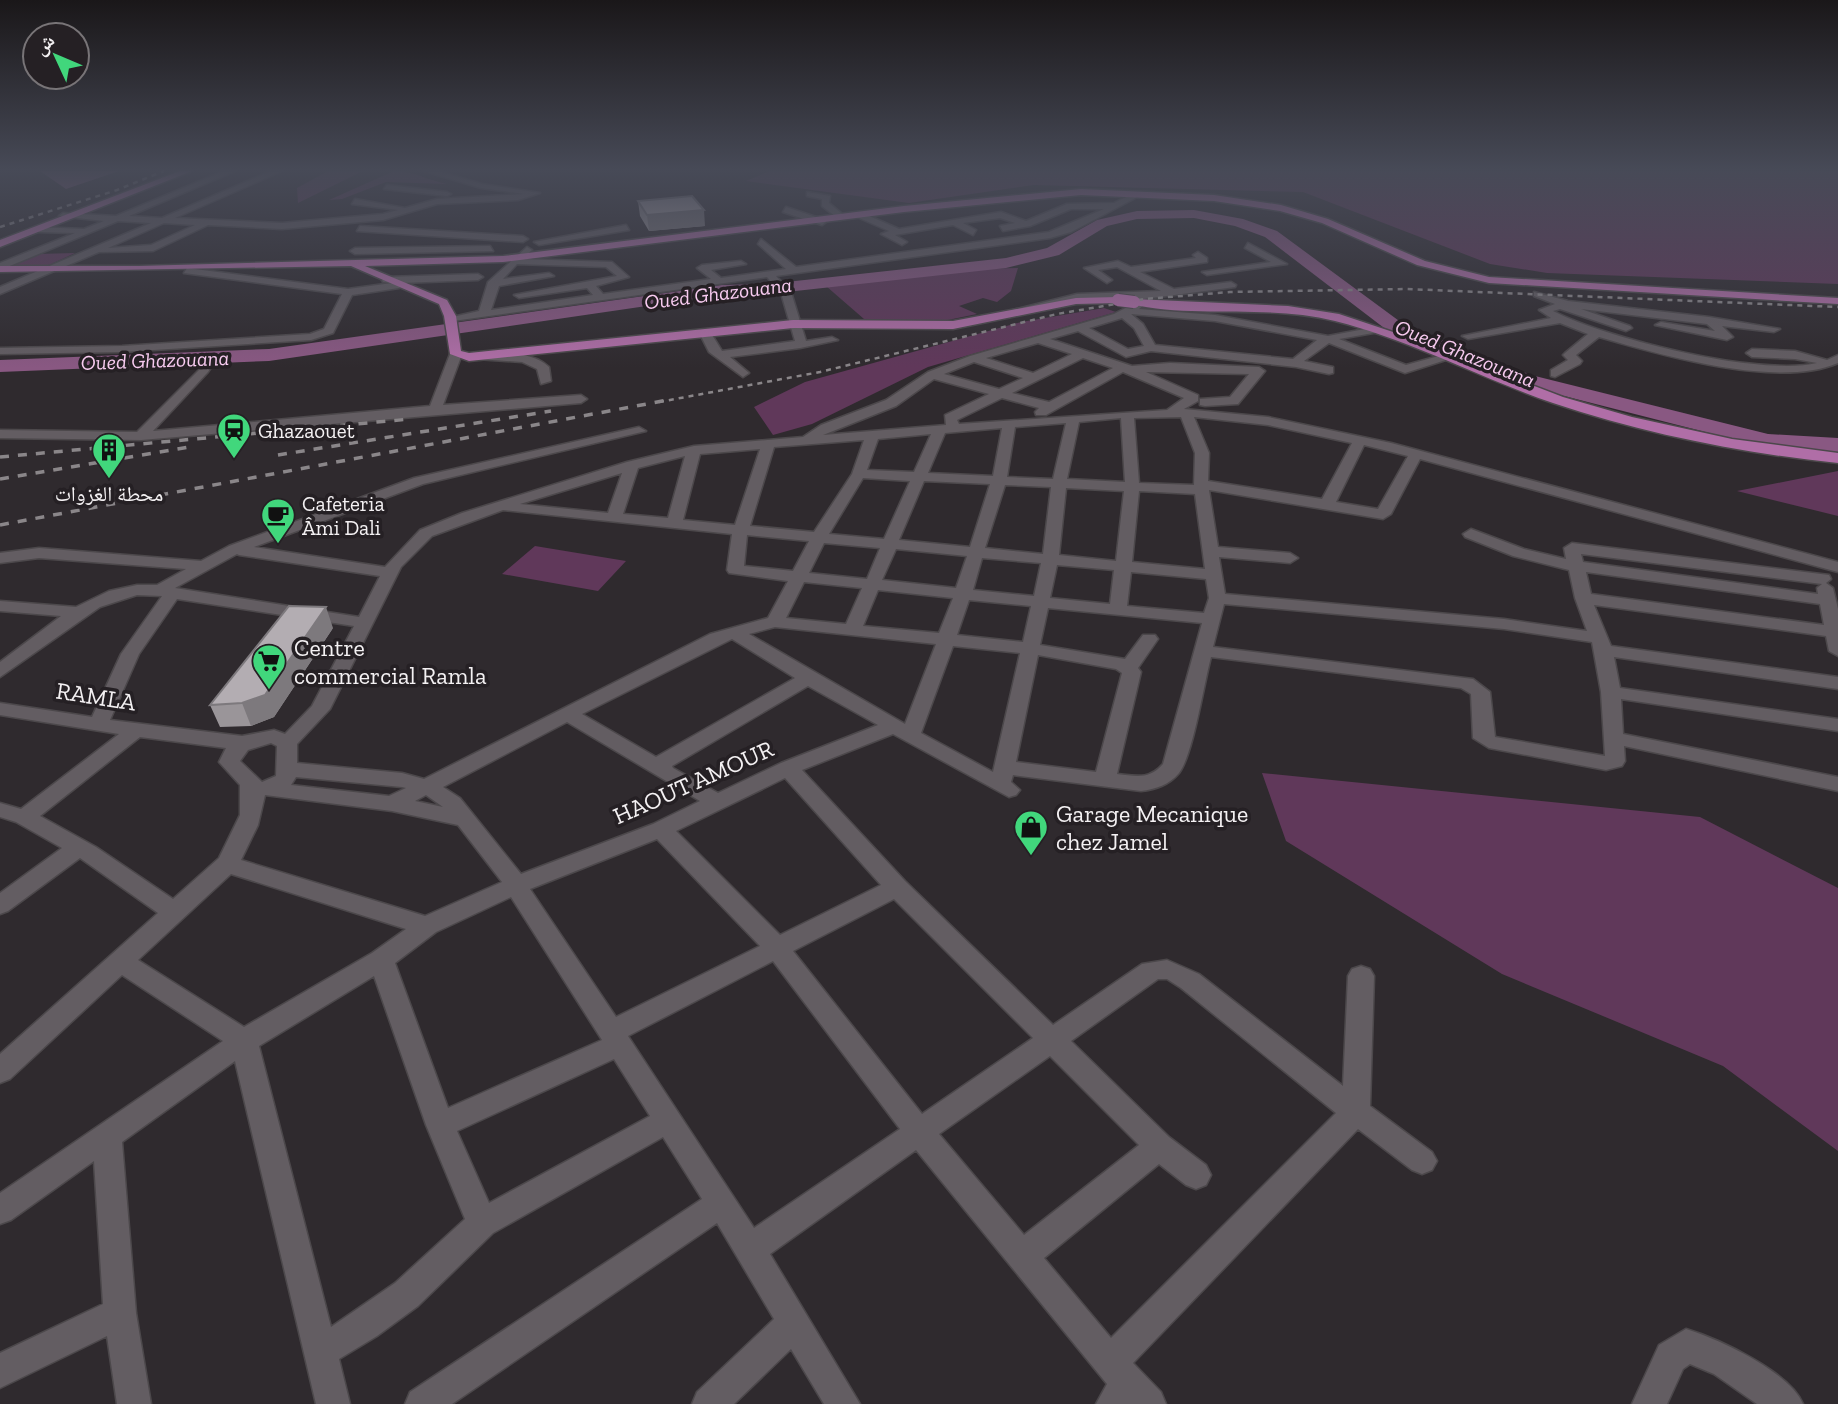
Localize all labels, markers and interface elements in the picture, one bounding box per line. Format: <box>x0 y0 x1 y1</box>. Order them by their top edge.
north arrow <box>21 21 91 91</box>
text: ش <box>29 29 59 60</box>
water label: Oued Ghazouana <box>643 272 793 314</box>
water label: Oued Ghazouana <box>1392 314 1538 392</box>
water label: Oued Ghazouana <box>80 345 230 375</box>
station icon: Ghazaouet <box>215 411 253 460</box>
place label: Ghazaouet <box>258 418 355 443</box>
building icon: محطة الغزوات <box>90 431 128 480</box>
place label: محطة الغزوات <box>55 481 163 506</box>
place label: Cafeteria Âmi Dali <box>302 491 385 540</box>
cafe icon: Cafeteria Âmi Dali <box>259 496 297 545</box>
place label: Centre commercial Ramla <box>294 633 487 690</box>
supermarket icon: Centre commercial Ramla <box>250 642 288 691</box>
street label: RAMLA <box>54 675 138 717</box>
street label: HAOUT AMOUR <box>608 734 778 830</box>
place label: Garage Mecanique chez Jamel <box>1056 799 1248 856</box>
shop icon: Garage Mecanique chez Jamel <box>1012 808 1050 857</box>

